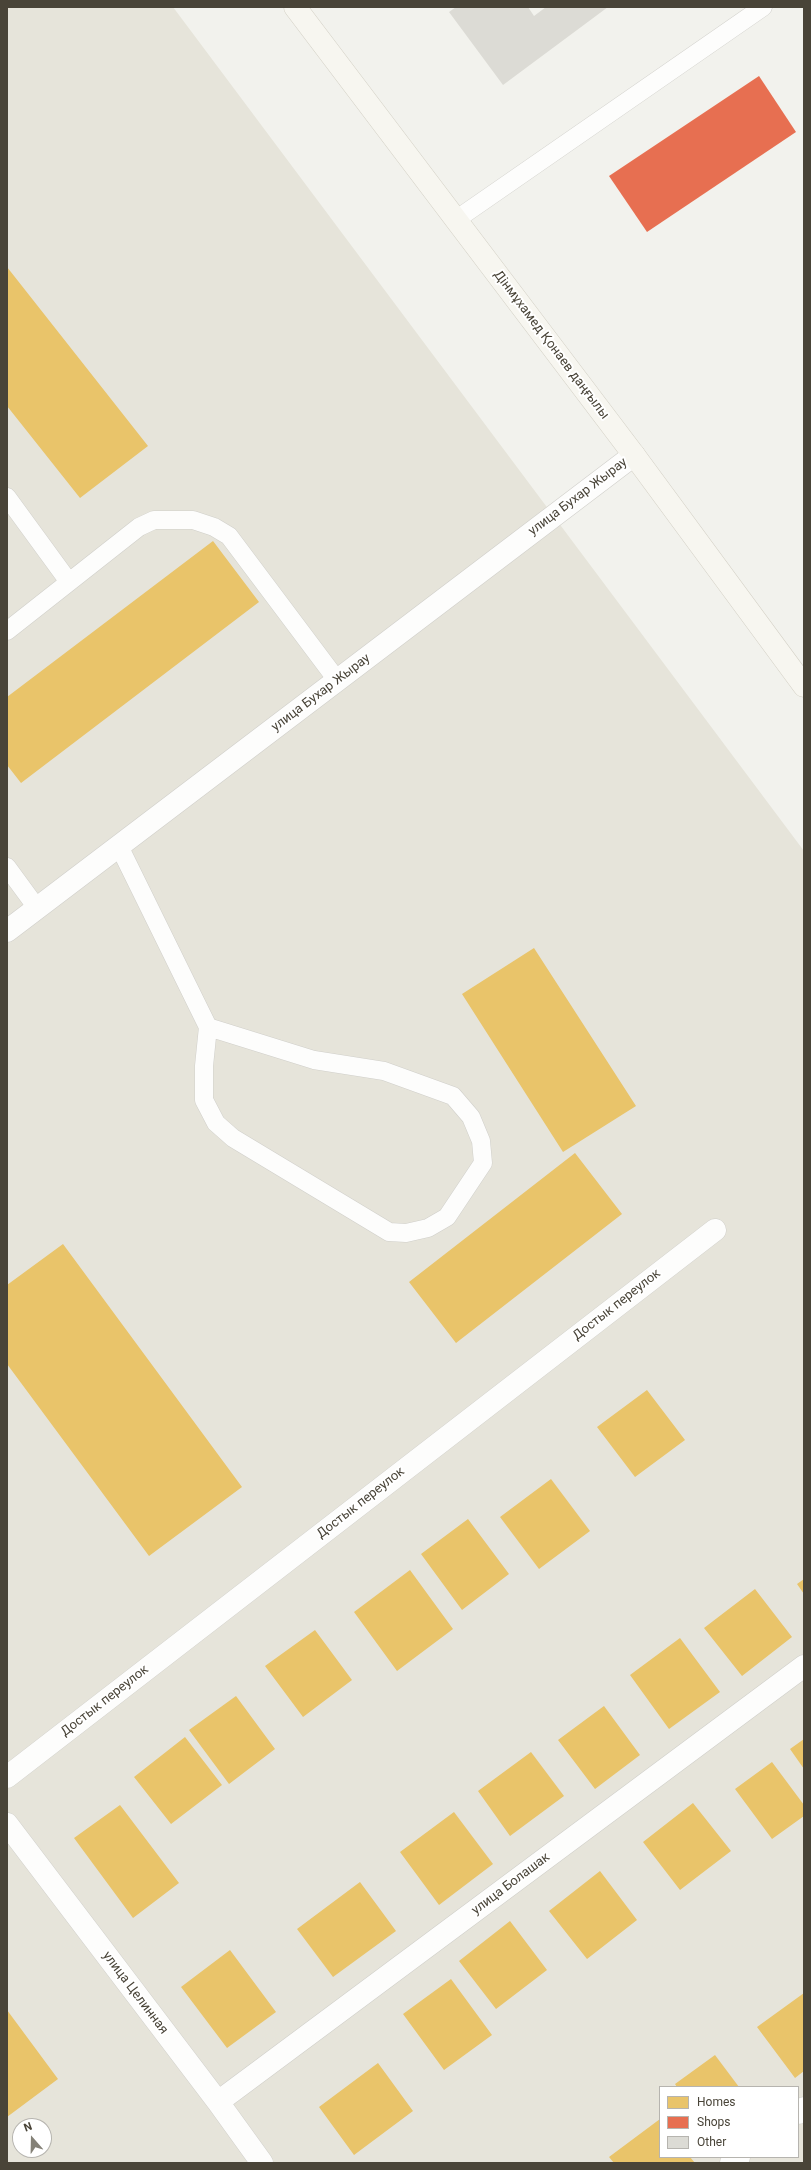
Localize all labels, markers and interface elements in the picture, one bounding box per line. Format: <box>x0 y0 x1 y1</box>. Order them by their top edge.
street label: Дінмұхамед Қонаев даңғылы <box>490 268 612 422</box>
street label: улица Бухар Жырау <box>526 455 630 539</box>
street label: улица Бухар Жырау <box>269 651 373 735</box>
street label: Достык переулок <box>570 1266 664 1344</box>
street label: Достык переулок <box>314 1464 408 1542</box>
street label: Достык переулок <box>58 1662 152 1740</box>
street label: улица Болашак <box>469 1850 553 1918</box>
street label: улица Целинная <box>99 1949 171 2037</box>
legend <box>659 2086 799 2158</box>
text: Homes <box>697 2095 735 2109</box>
text: Shops <box>697 2115 731 2129</box>
north arrow <box>12 2118 52 2158</box>
text: N <box>22 2120 34 2135</box>
text: Other <box>697 2135 726 2149</box>

